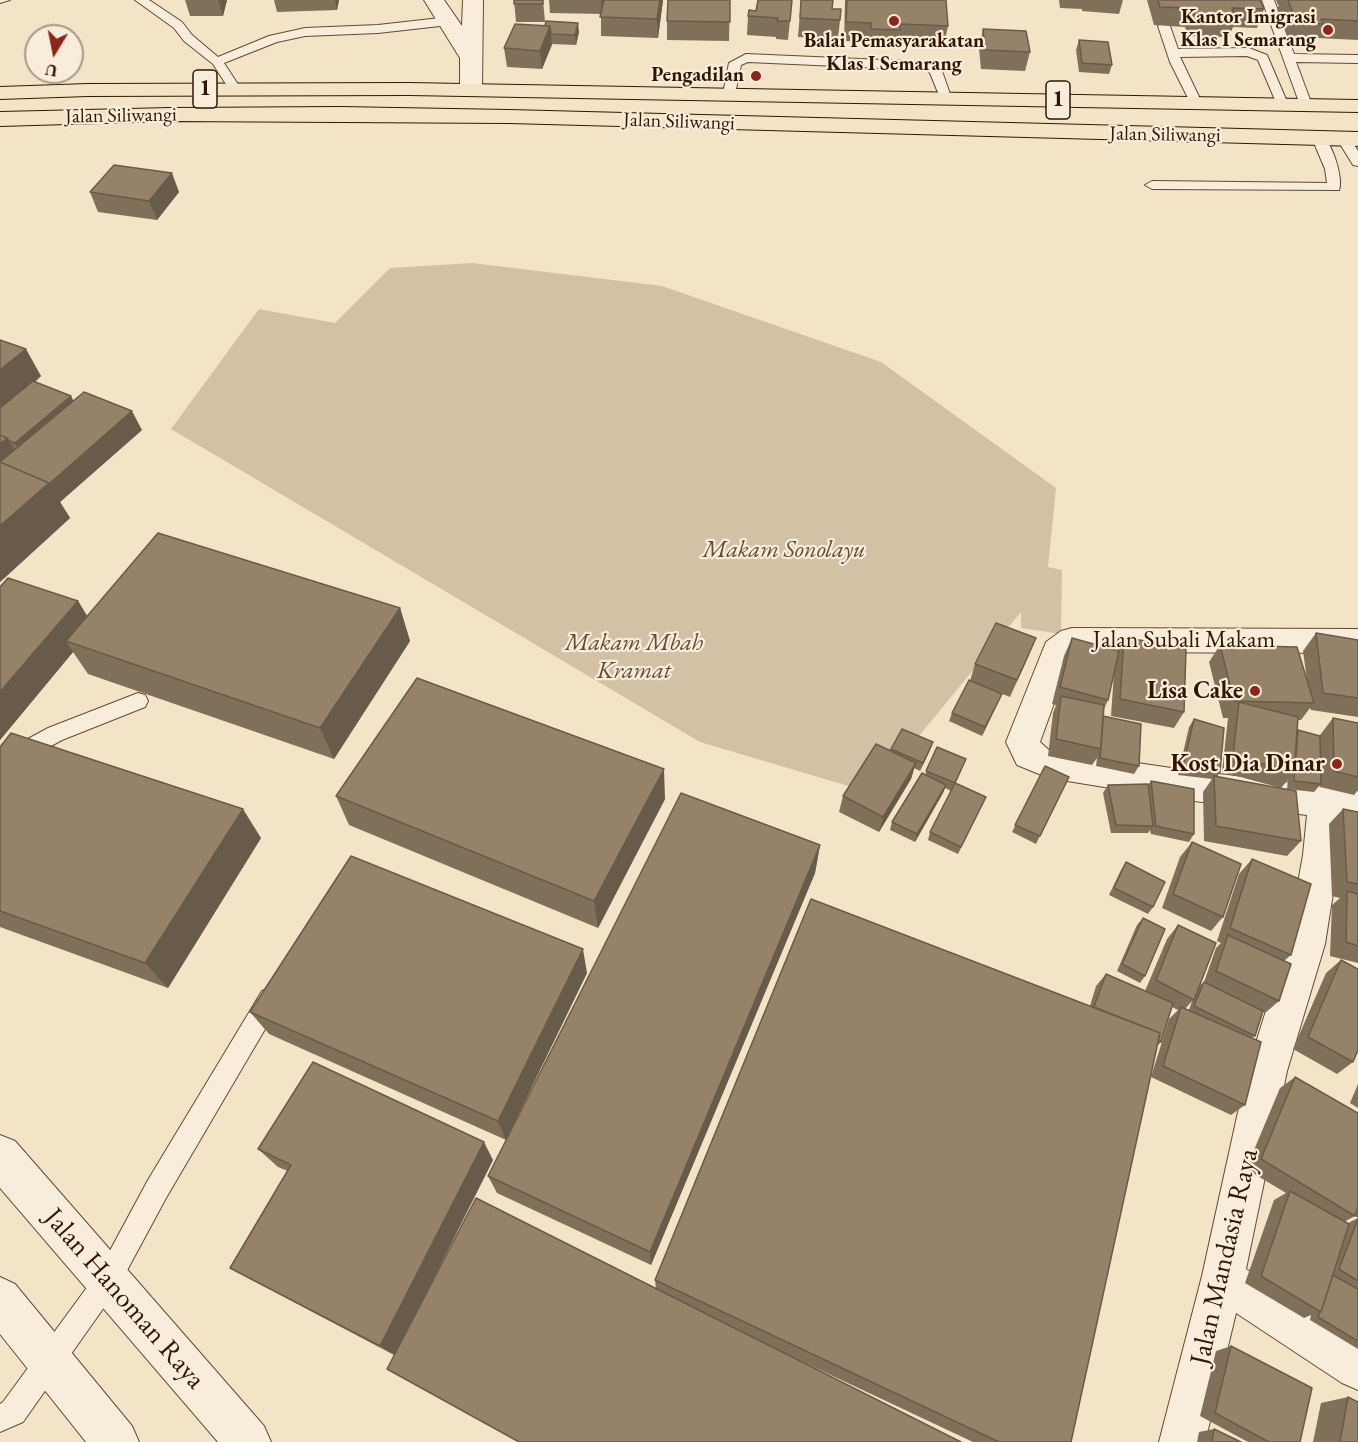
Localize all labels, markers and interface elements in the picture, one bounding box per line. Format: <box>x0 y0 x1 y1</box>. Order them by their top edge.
place label: Kantor Imigrasi Klas I Semarang <box>1181 6 1316 53</box>
marker: Balai Pemasyarakatan Klas I Semarang <box>887 14 901 28</box>
marker: Kantor Imigrasi Klas I Semarang <box>1321 23 1335 37</box>
north arrow <box>24 24 84 84</box>
place label: Balai Pemasyarakatan Klas I Semarang <box>804 30 984 77</box>
text: U <box>43 59 59 82</box>
place label: Pengadilan <box>651 64 744 88</box>
marker: Pengadilan <box>749 69 763 83</box>
road number: 1 <box>193 70 217 108</box>
road number: 1 <box>1046 81 1070 119</box>
street label: Jalan Siliwangi <box>65 103 177 129</box>
street label: Jalan Siliwangi <box>623 108 735 136</box>
street label: Jalan Siliwangi <box>1109 122 1221 148</box>
park label: Makam Sonolayu <box>703 536 865 564</box>
street label: Jalan Subali Makam <box>1093 626 1275 654</box>
park label: Makam Mbah Kramat <box>565 629 703 685</box>
place label: Lisa Cake <box>1147 677 1243 705</box>
marker: Lisa Cake <box>1248 684 1262 698</box>
place label: Kost Dia Dinar <box>1171 750 1325 778</box>
marker: Kost Dia Dinar <box>1330 757 1344 771</box>
street label: Jalan Mandasia Raya <box>1184 1145 1266 1369</box>
street label: Jalan Hanoman Raya <box>36 1202 212 1396</box>

